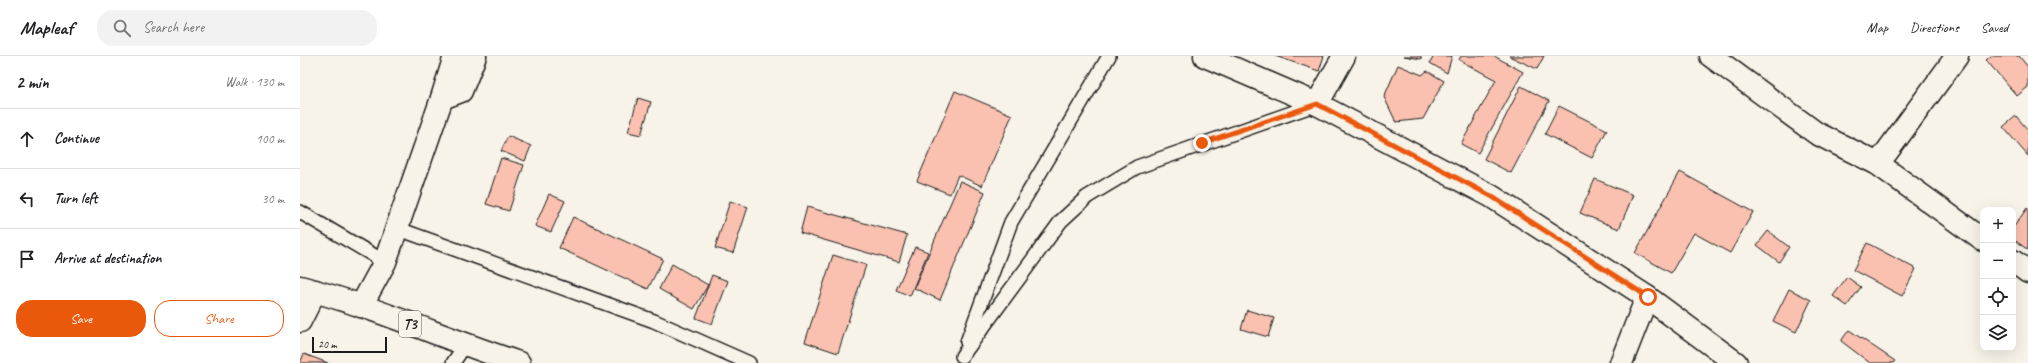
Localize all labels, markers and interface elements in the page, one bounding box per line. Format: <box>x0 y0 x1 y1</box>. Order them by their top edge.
search box <box>97 10 377 46</box>
text: Mapleaf <box>20 16 73 40</box>
icon: search <box>111 17 133 39</box>
text: Search here <box>143 18 204 37</box>
text: Map <box>1867 19 1888 36</box>
text: Directions <box>1910 19 1959 36</box>
text: Saved <box>1981 19 2008 36</box>
text: 2 min <box>16 72 49 93</box>
text: Walk · 130 m <box>225 74 284 90</box>
icon: ahead <box>16 128 38 150</box>
text: Continue <box>54 129 99 148</box>
text: 100 m <box>256 131 284 147</box>
route end <box>1193 134 1211 152</box>
icon: left <box>16 188 38 210</box>
text: Turn left <box>54 189 97 208</box>
text: 30 m <box>262 191 284 207</box>
map controls <box>1980 207 2016 351</box>
button: + <box>1980 207 2016 243</box>
button: − <box>1980 243 2016 279</box>
icon: arrive <box>16 248 38 270</box>
text: Arrive at destination <box>54 249 161 268</box>
button: locate <box>1980 279 2016 315</box>
route start <box>1639 288 1657 306</box>
button: Save <box>16 300 146 337</box>
button: Share <box>154 300 284 337</box>
road number: T3 <box>399 311 421 337</box>
button: layers <box>1980 315 2016 351</box>
scale bar <box>312 335 387 354</box>
text: 20 m <box>318 337 337 351</box>

